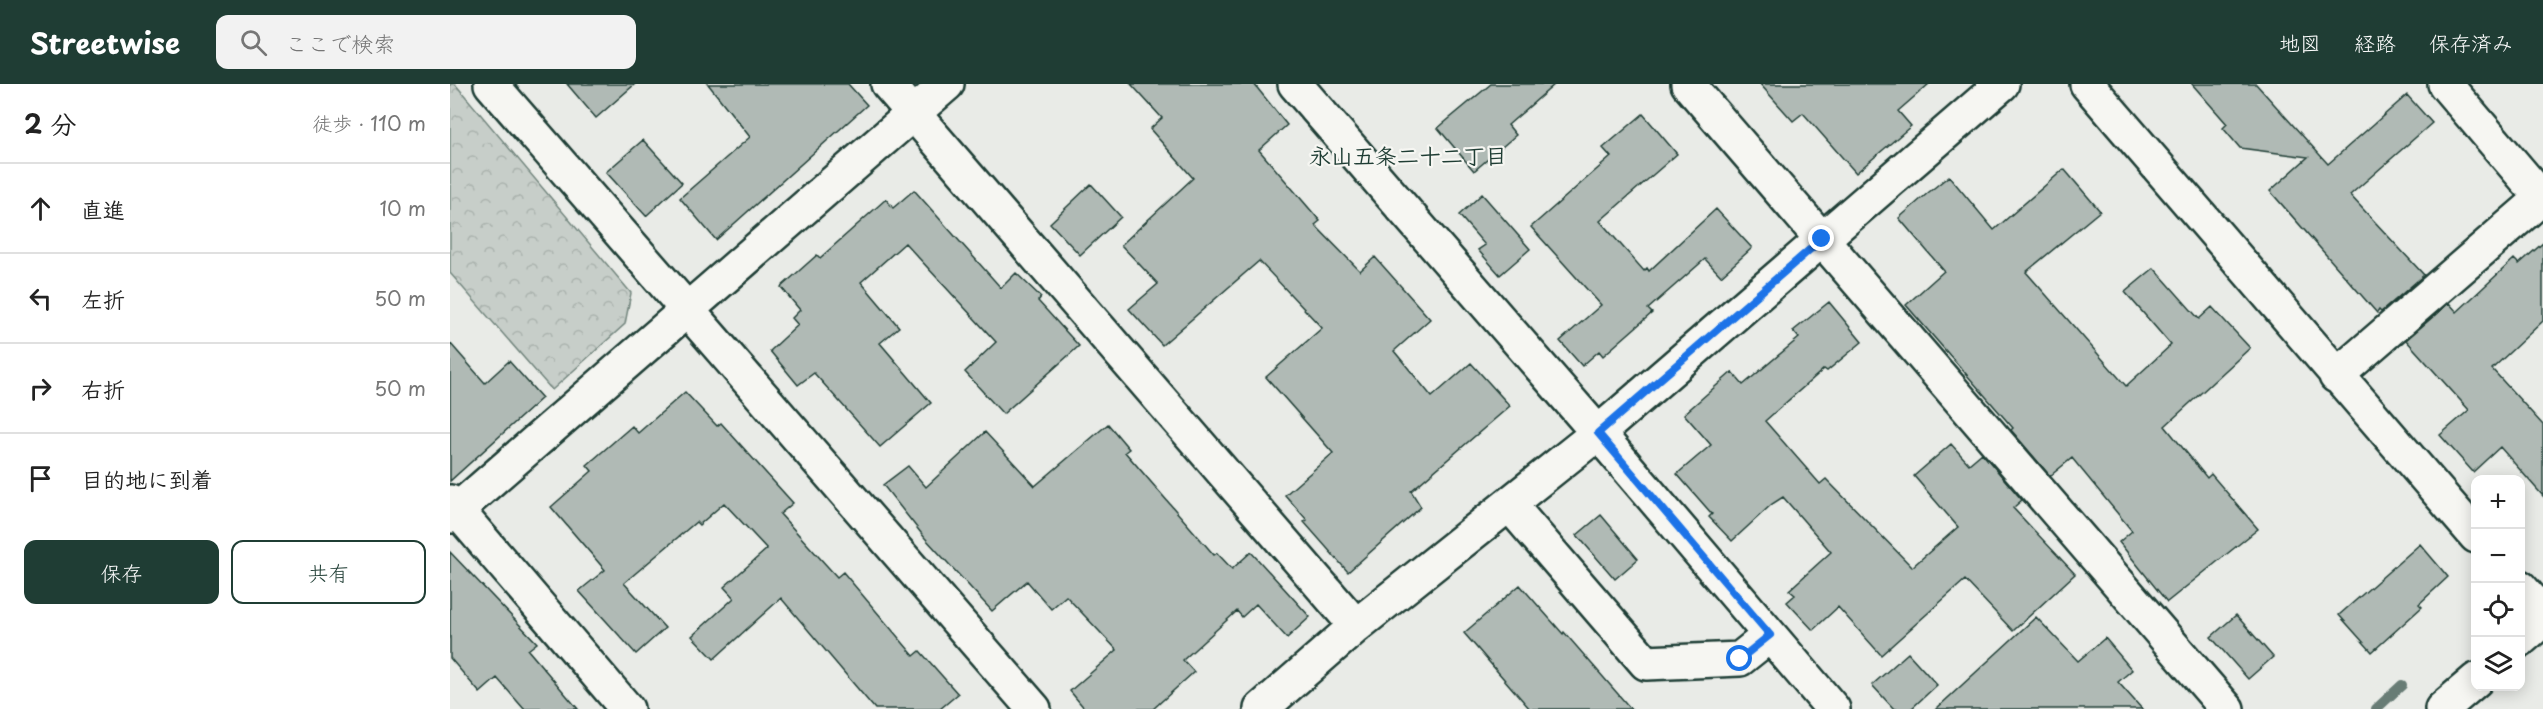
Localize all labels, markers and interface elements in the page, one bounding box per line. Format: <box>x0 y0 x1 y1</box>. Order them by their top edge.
search box <box>216 15 636 69</box>
text: Streetwise <box>30 21 180 64</box>
icon: search <box>237 26 270 59</box>
text: ここで検索 <box>285 26 395 59</box>
text: 地図 <box>2279 26 2321 58</box>
text: 経路 <box>2354 26 2396 58</box>
text: 保存済み <box>2429 26 2513 58</box>
text: 2 分 <box>24 104 77 143</box>
text: 徒歩 · 110 m <box>312 108 426 138</box>
district label: 永山五条二十二丁目 <box>1309 138 1507 171</box>
icon: ahead <box>24 192 57 225</box>
text: 直進 <box>81 192 125 225</box>
text: 10 m <box>379 193 426 223</box>
route end <box>1808 225 1834 251</box>
icon: left <box>24 282 57 315</box>
text: 左折 <box>81 282 125 315</box>
text: 50 m <box>374 283 426 313</box>
icon: right <box>24 372 57 405</box>
text: 右折 <box>81 372 125 405</box>
text: 50 m <box>374 373 426 403</box>
icon: arrive <box>24 462 57 495</box>
text: 目的地に到着 <box>81 462 213 495</box>
map controls <box>2471 475 2525 691</box>
button: + <box>2471 475 2525 529</box>
button: − <box>2471 529 2525 583</box>
button: 保存 <box>24 540 219 604</box>
button: 共有 <box>231 540 426 604</box>
button: locate <box>2471 583 2525 637</box>
button: layers <box>2471 637 2525 691</box>
route start <box>1726 645 1752 671</box>

